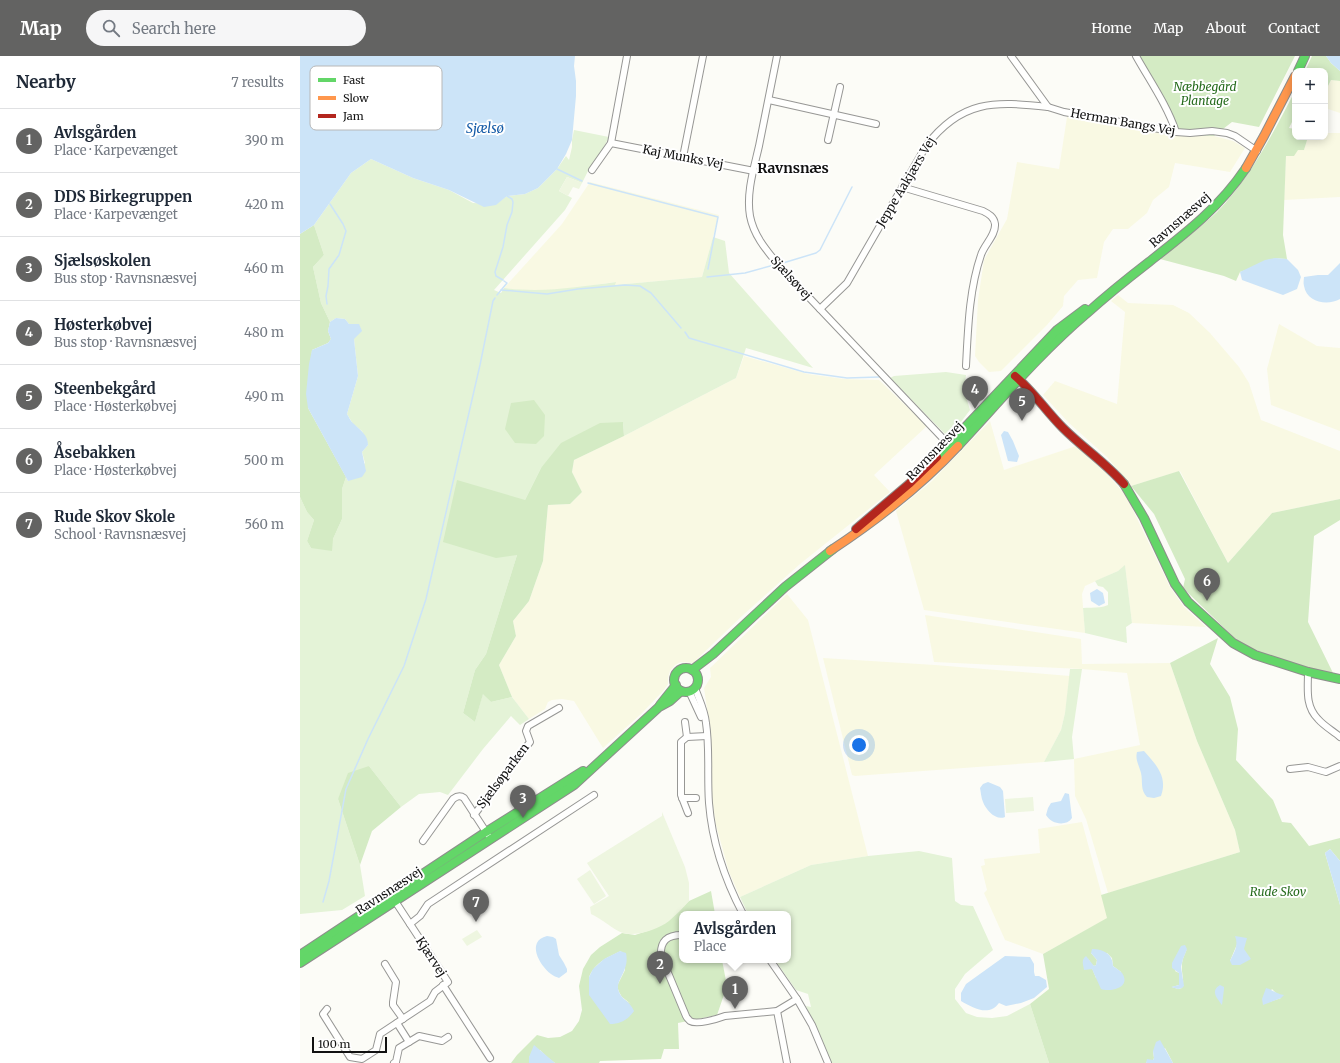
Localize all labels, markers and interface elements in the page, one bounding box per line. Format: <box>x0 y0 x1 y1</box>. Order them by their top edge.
search box <box>86 10 366 46</box>
text: Map <box>20 16 62 40</box>
icon: search <box>100 17 122 39</box>
text: Search here <box>132 19 216 38</box>
text: Home <box>1091 19 1132 37</box>
text: Map <box>1154 19 1183 37</box>
text: About <box>1205 19 1246 37</box>
text: Contact <box>1268 19 1320 37</box>
legend <box>310 66 442 130</box>
map controls <box>1292 68 1328 140</box>
button: + <box>1292 68 1328 104</box>
text: Nearby <box>16 71 76 93</box>
text: Fast <box>343 73 366 87</box>
text: 7 results <box>231 74 284 91</box>
park label: Næbbegård Plantage <box>1174 79 1237 108</box>
text: Slow <box>343 91 369 105</box>
button: − <box>1292 104 1328 140</box>
street label: Herman Bangs Vej <box>1070 105 1177 138</box>
text: Jam <box>342 109 364 123</box>
water label: Sjælsø <box>466 120 504 137</box>
text: Avlsgården <box>54 123 137 142</box>
text: 1 <box>26 132 32 149</box>
text: 390 m <box>245 132 284 149</box>
street label: Jeppe Aakjærs Vej <box>872 134 938 230</box>
street label: Kaj Munks Vej <box>641 141 725 172</box>
text: Place · Karpevænget <box>54 142 178 159</box>
district label: Ravnsnæs <box>757 159 829 177</box>
text: DDS Birkegruppen <box>54 187 192 206</box>
street label: Ravnsnæsvej <box>1146 189 1213 250</box>
text: 2 <box>25 196 33 213</box>
text: 420 m <box>245 196 284 213</box>
text: Place · Karpevænget <box>54 206 178 223</box>
text: Sjælsøskolen <box>54 251 151 270</box>
street label: Sjælsøvej <box>768 253 815 303</box>
text: 3 <box>25 260 33 277</box>
text: 460 m <box>244 260 284 277</box>
text: Bus stop · Ravnsnæsvej <box>54 270 197 287</box>
text: Høsterkøbvej <box>54 315 152 334</box>
text: 4 <box>25 324 33 341</box>
text: 480 m <box>244 324 284 341</box>
text: Bus stop · Ravnsnæsvej <box>54 334 197 351</box>
pin: 4 <box>962 376 988 409</box>
text: Steenbekgård <box>54 379 156 398</box>
text: 5 <box>25 388 33 405</box>
text: 490 m <box>245 388 284 405</box>
pin: 5 <box>1009 388 1035 421</box>
text: Place · Høsterkøbvej <box>54 398 177 415</box>
street label: Ravnsnæsvej <box>903 418 966 483</box>
text: Åsebakken <box>54 443 135 462</box>
text: 6 <box>25 452 33 469</box>
text: 500 m <box>244 452 284 469</box>
text: Place · Høsterkøbvej <box>54 462 177 479</box>
text: Rude Skov Skole <box>54 507 175 526</box>
text: 7 <box>25 516 33 533</box>
text: 560 m <box>244 516 284 533</box>
text: School · Ravnsnæsvej <box>54 526 186 543</box>
pin: 6 <box>1194 568 1220 601</box>
your location <box>849 735 869 755</box>
street label: Sjælsøparken <box>473 740 532 811</box>
pin: 3 <box>510 785 536 818</box>
street label: Ravnsnæsvej <box>353 864 425 918</box>
park label: Rude Skov <box>1250 884 1307 899</box>
pin: 7 <box>463 889 489 922</box>
popup <box>679 911 791 963</box>
text: Avlsgården <box>694 919 776 938</box>
street label: Kjærvej <box>413 934 450 979</box>
text: Place <box>694 938 726 955</box>
pin: 2 <box>647 951 673 984</box>
pin: 1 <box>722 976 748 1009</box>
scale bar <box>312 1035 387 1054</box>
text: 100 m <box>318 1037 350 1051</box>

